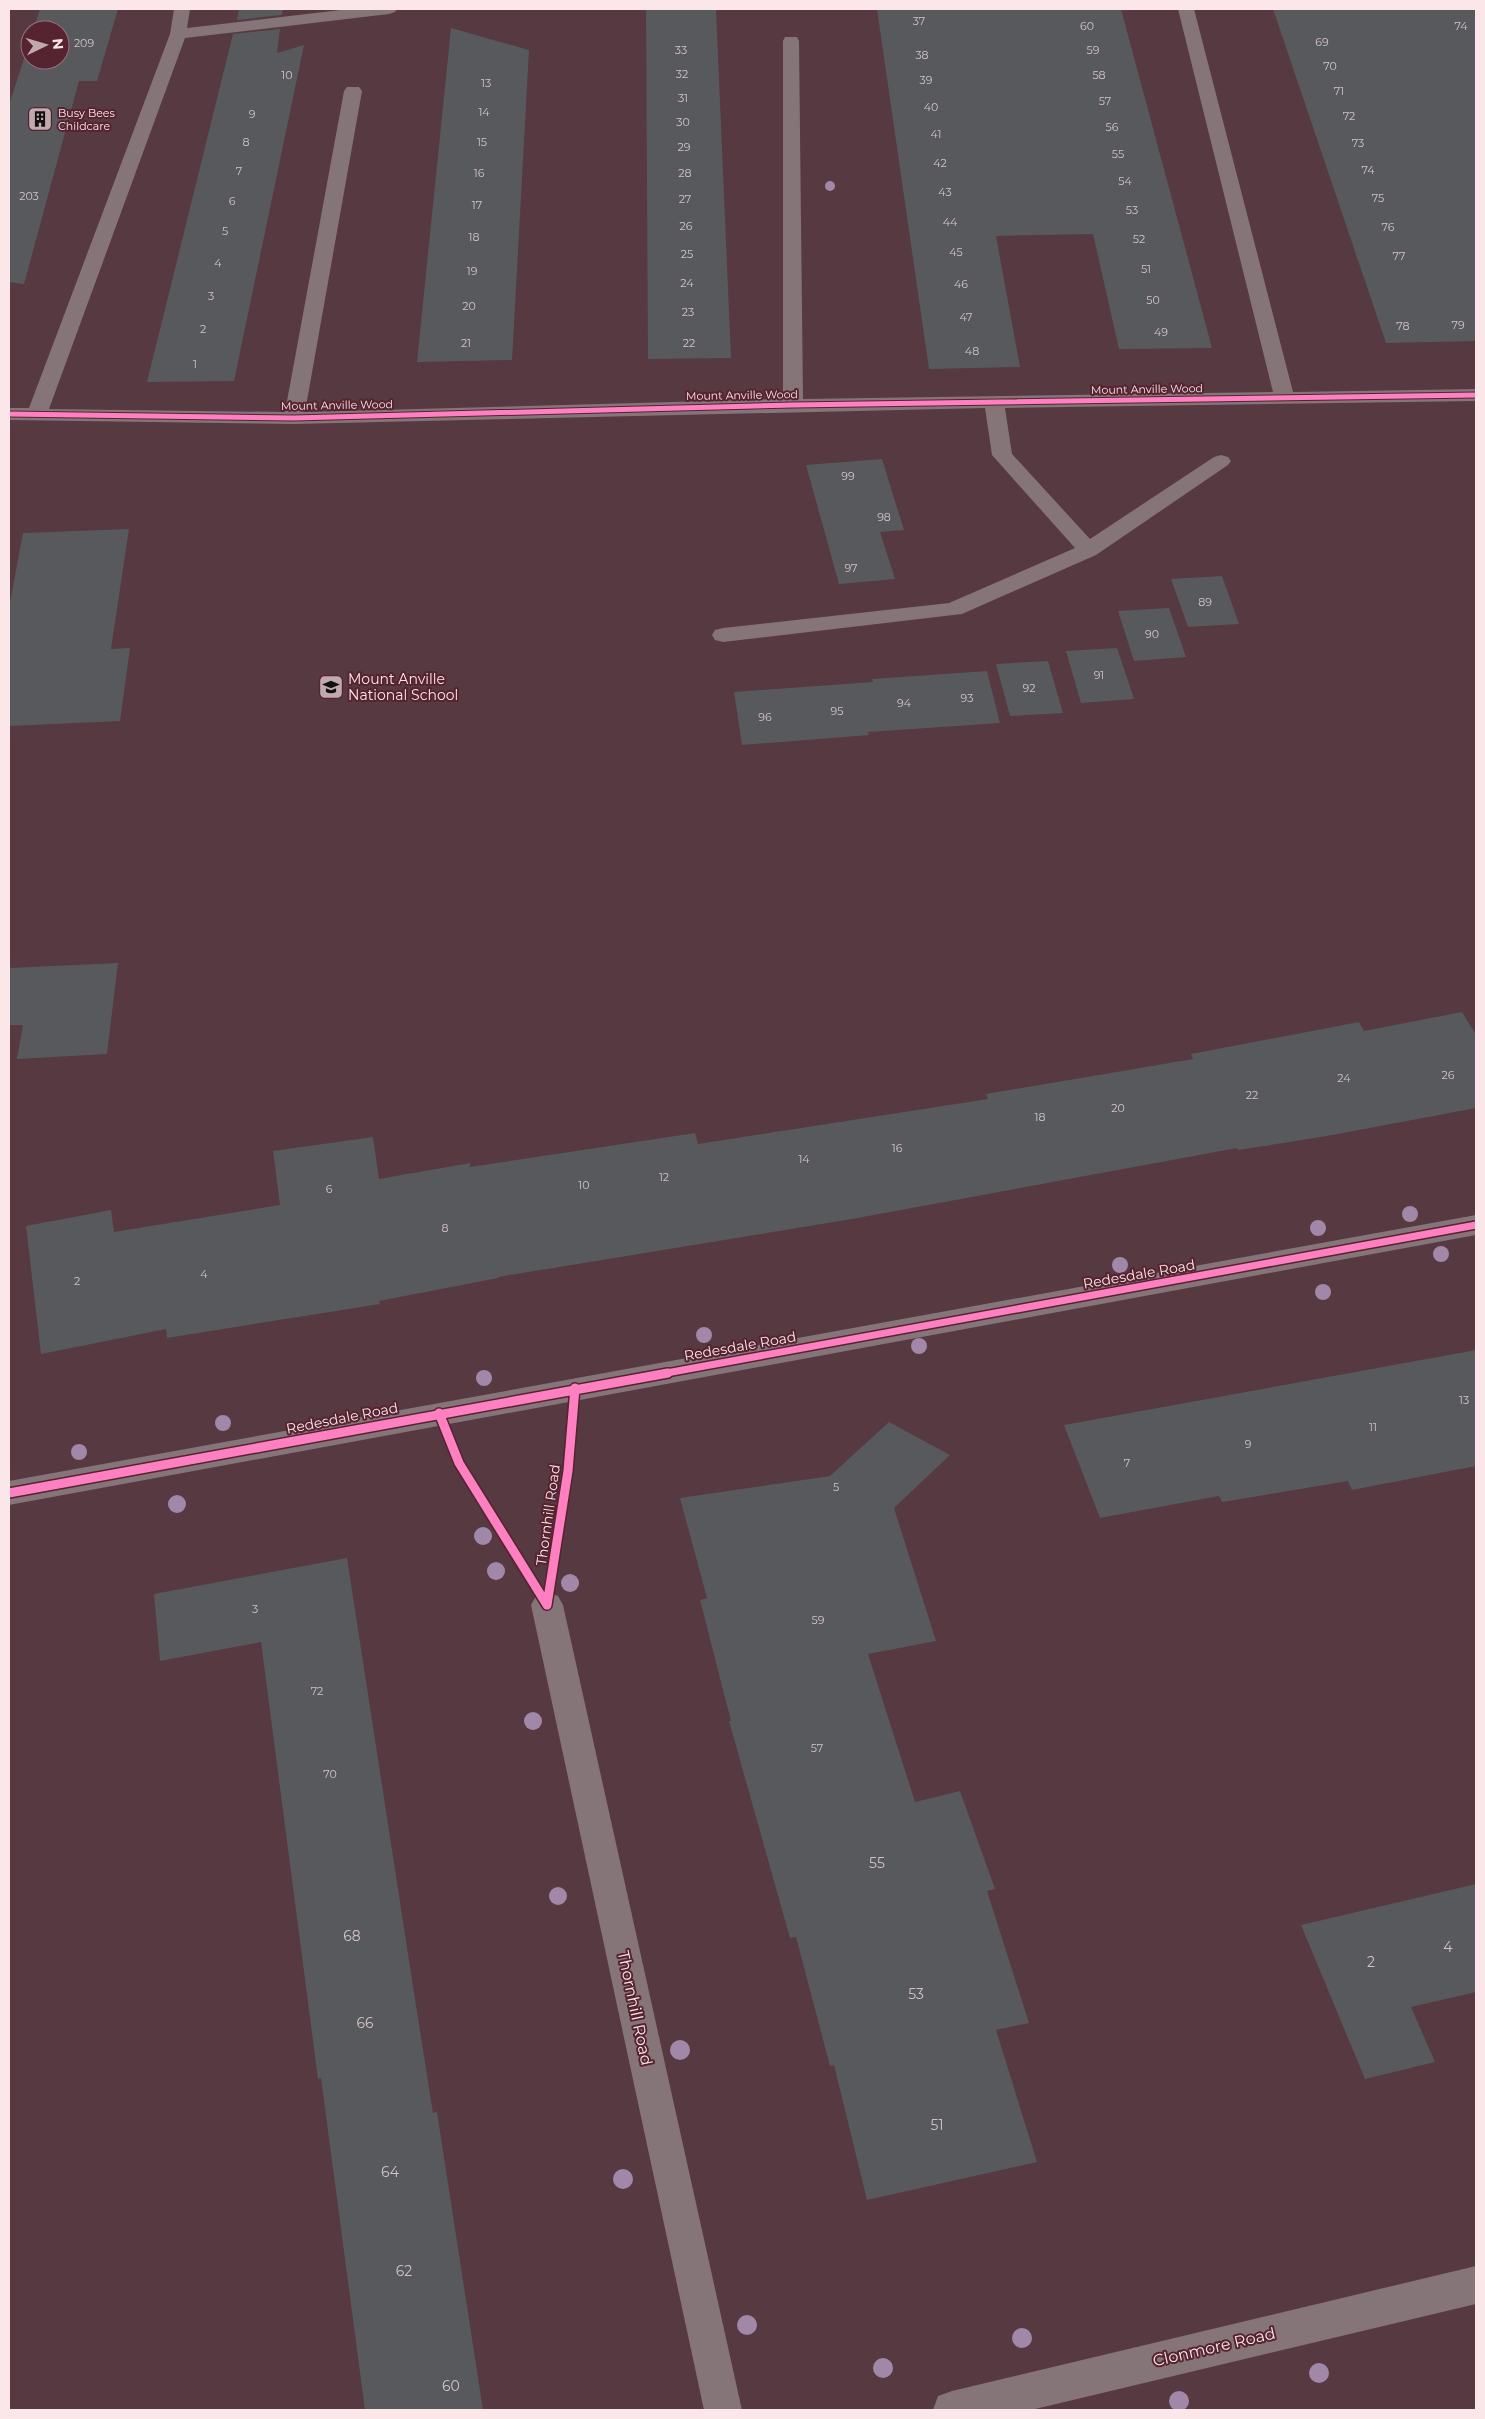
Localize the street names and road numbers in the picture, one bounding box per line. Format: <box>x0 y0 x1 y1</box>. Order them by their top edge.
street label: Mount Anville Wood <box>1091 381 1203 397</box>
street label: Mount Anville Wood <box>686 387 798 403</box>
street label: Mount Anville Wood <box>281 397 393 413</box>
street label: Redesdale Road <box>1081 1255 1197 1293</box>
street label: Redesdale Road <box>682 1327 798 1365</box>
street label: Redesdale Road <box>285 1398 399 1438</box>
street label: Thornhill Road <box>532 1463 564 1567</box>
street label: Thornhill Road <box>614 1949 656 2067</box>
street label: Clonmore Road <box>1151 2324 1277 2370</box>

